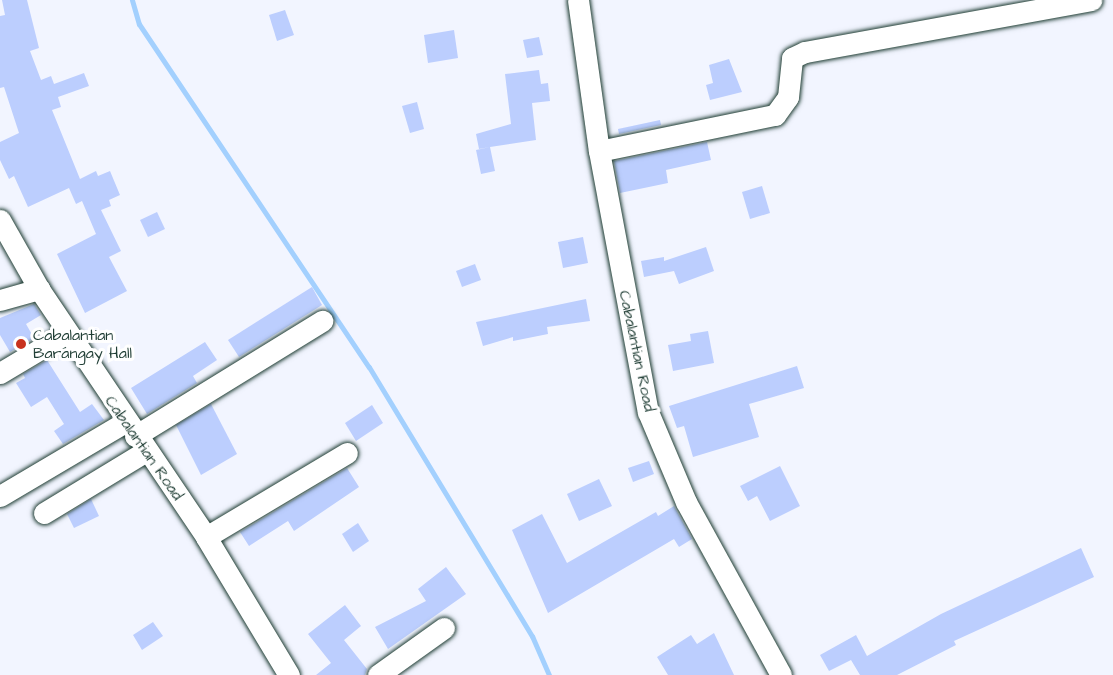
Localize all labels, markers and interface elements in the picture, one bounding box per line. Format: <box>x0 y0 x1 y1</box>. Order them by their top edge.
street label: Cabalantian Road <box>615 289 659 413</box>
place label: Cabalantian Barangay Hall <box>33 325 132 363</box>
marker: Cabalantian Barangay Hall <box>14 337 28 351</box>
street label: Cabalantian Road <box>101 392 187 504</box>

